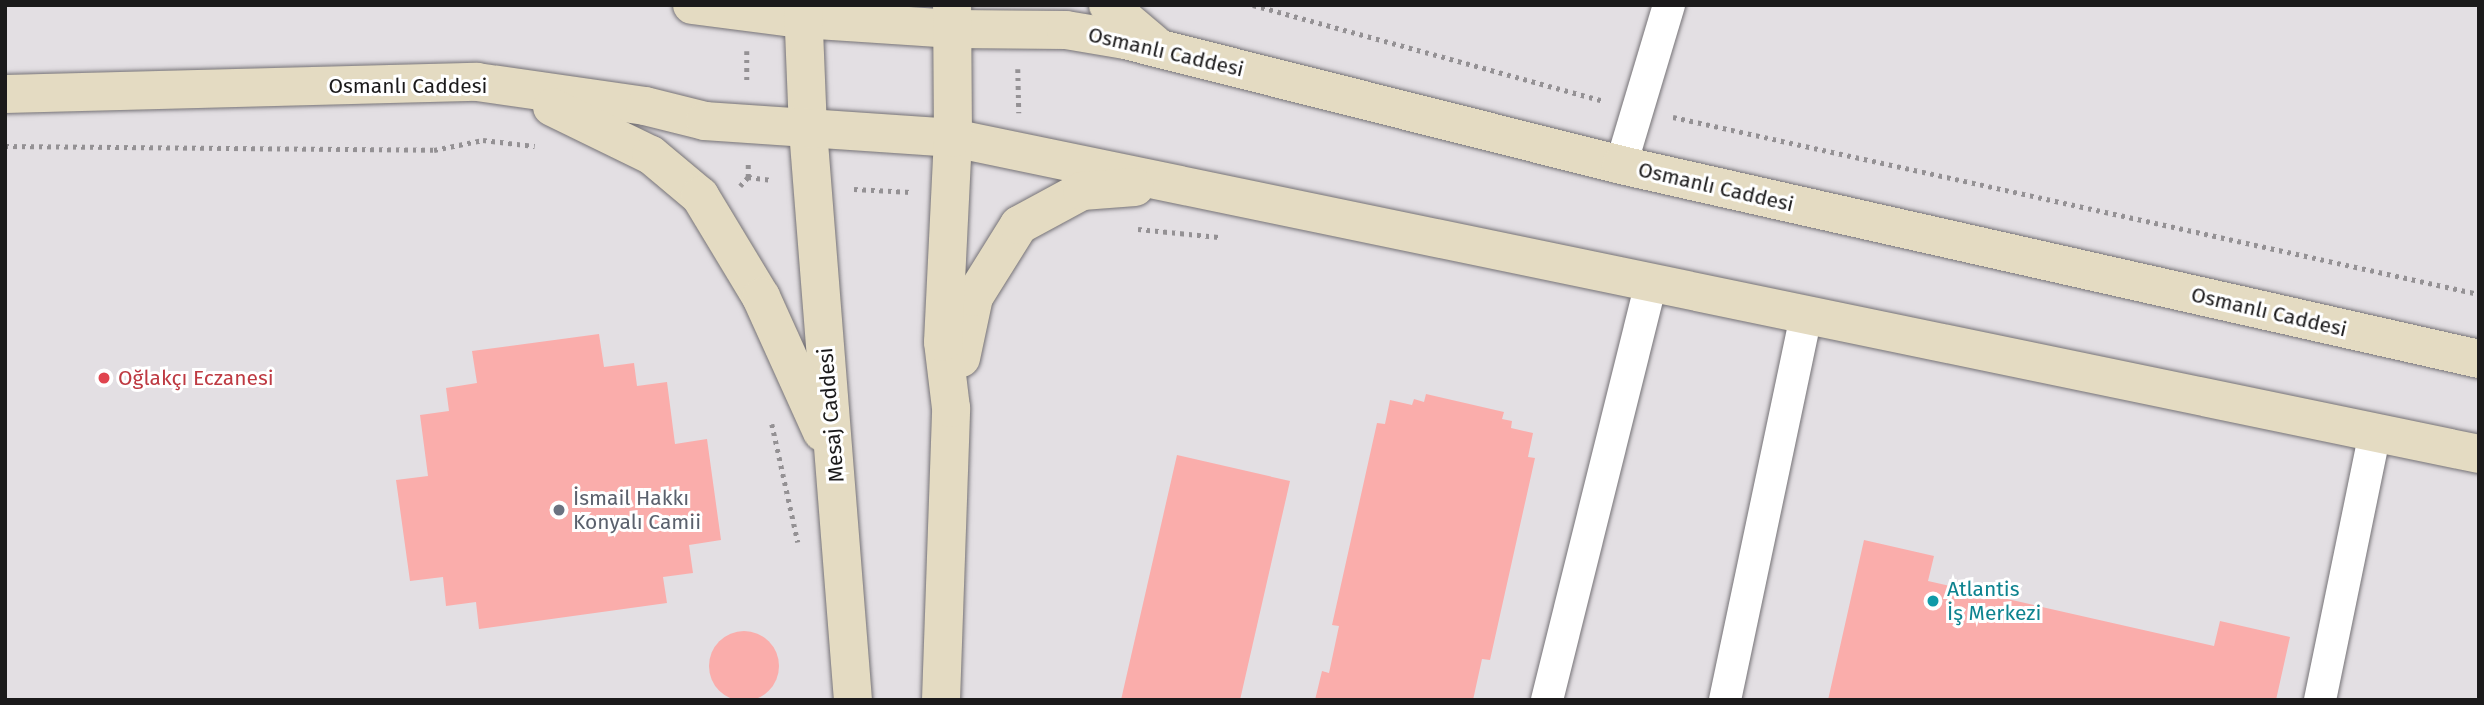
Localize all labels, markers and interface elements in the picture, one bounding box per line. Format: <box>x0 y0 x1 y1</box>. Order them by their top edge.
street label: Osmanlı Caddesi <box>1086 22 1246 82</box>
street label: Osmanlı Caddesi <box>329 73 487 99</box>
street label: Osmanlı Caddesi <box>1636 157 1796 217</box>
street label: Osmanlı Caddesi <box>2189 282 2349 342</box>
street label: Mesaj Caddesi <box>813 347 849 483</box>
place label: Oğlakçı Eczanesi <box>118 365 274 391</box>
marker: Oğlakçı Eczanesi <box>96 370 112 386</box>
place label: İsmail Hakkı Konyalı Camii <box>573 485 701 535</box>
marker: İsmail Hakkı Konyalı Camii <box>551 502 567 518</box>
place label: Atlantis İş Merkezi <box>1947 576 2041 626</box>
marker: Atlantis İş Merkezi <box>1925 593 1941 609</box>

